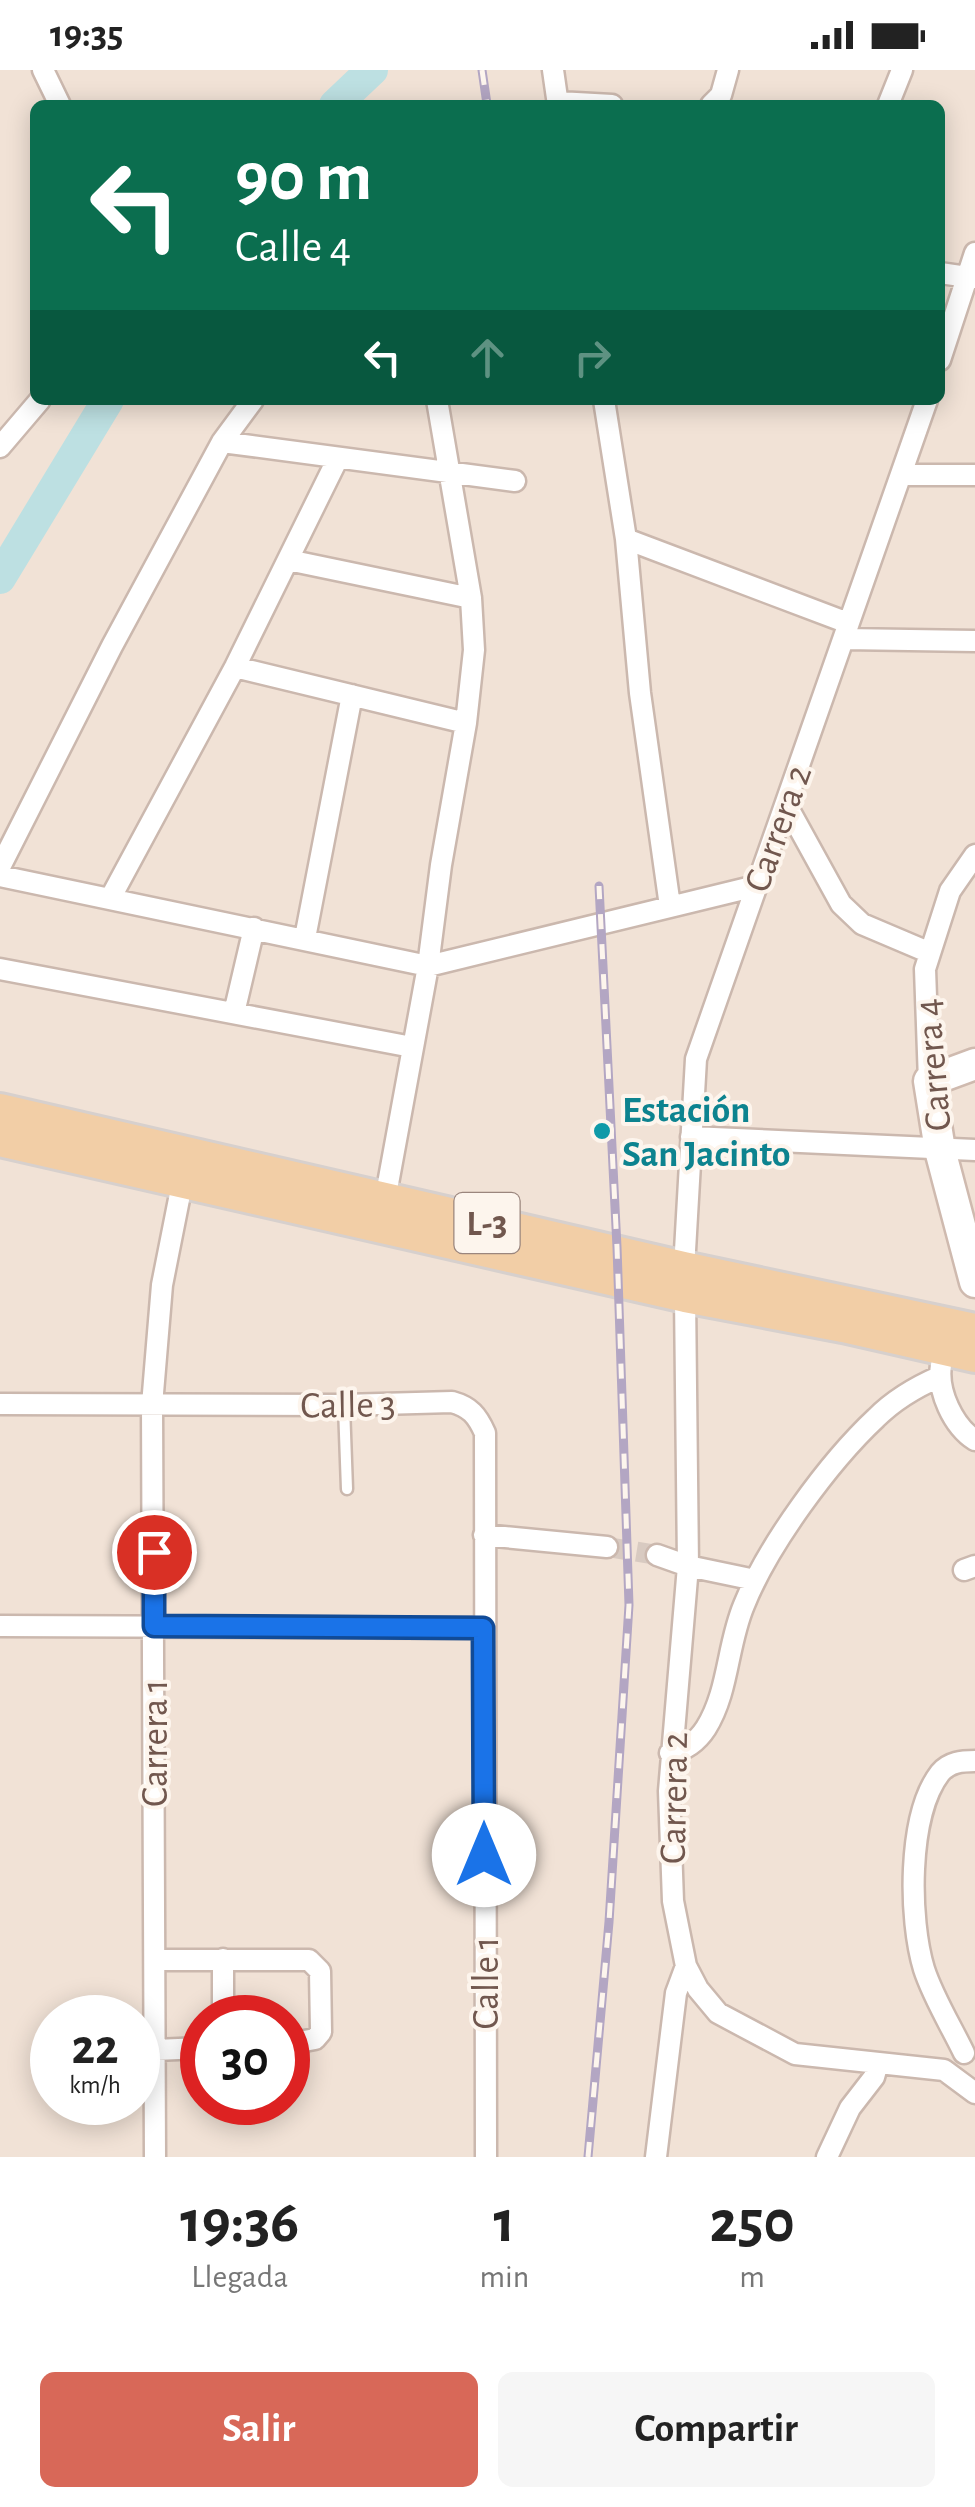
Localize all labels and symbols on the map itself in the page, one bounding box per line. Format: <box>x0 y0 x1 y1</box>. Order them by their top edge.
street label: Carrera 2 <box>738 760 819 897</box>
street label: Carrera 4 <box>909 997 959 1133</box>
place label: Estación San Jacinto <box>622 1092 791 1174</box>
marker: Estación San Jacinto <box>591 1120 613 1142</box>
road number: L-3 <box>454 1193 520 1253</box>
street label: Calle 3 <box>300 1386 396 1426</box>
pin <box>112 1510 197 1595</box>
street label: Carrera 1 <box>137 1679 175 1807</box>
street label: Carrera 2 <box>655 1732 695 1864</box>
position arrow <box>432 1803 536 1907</box>
street label: Calle 1 <box>468 1937 506 2029</box>
speed limit sign: 30 <box>180 1995 310 2125</box>

